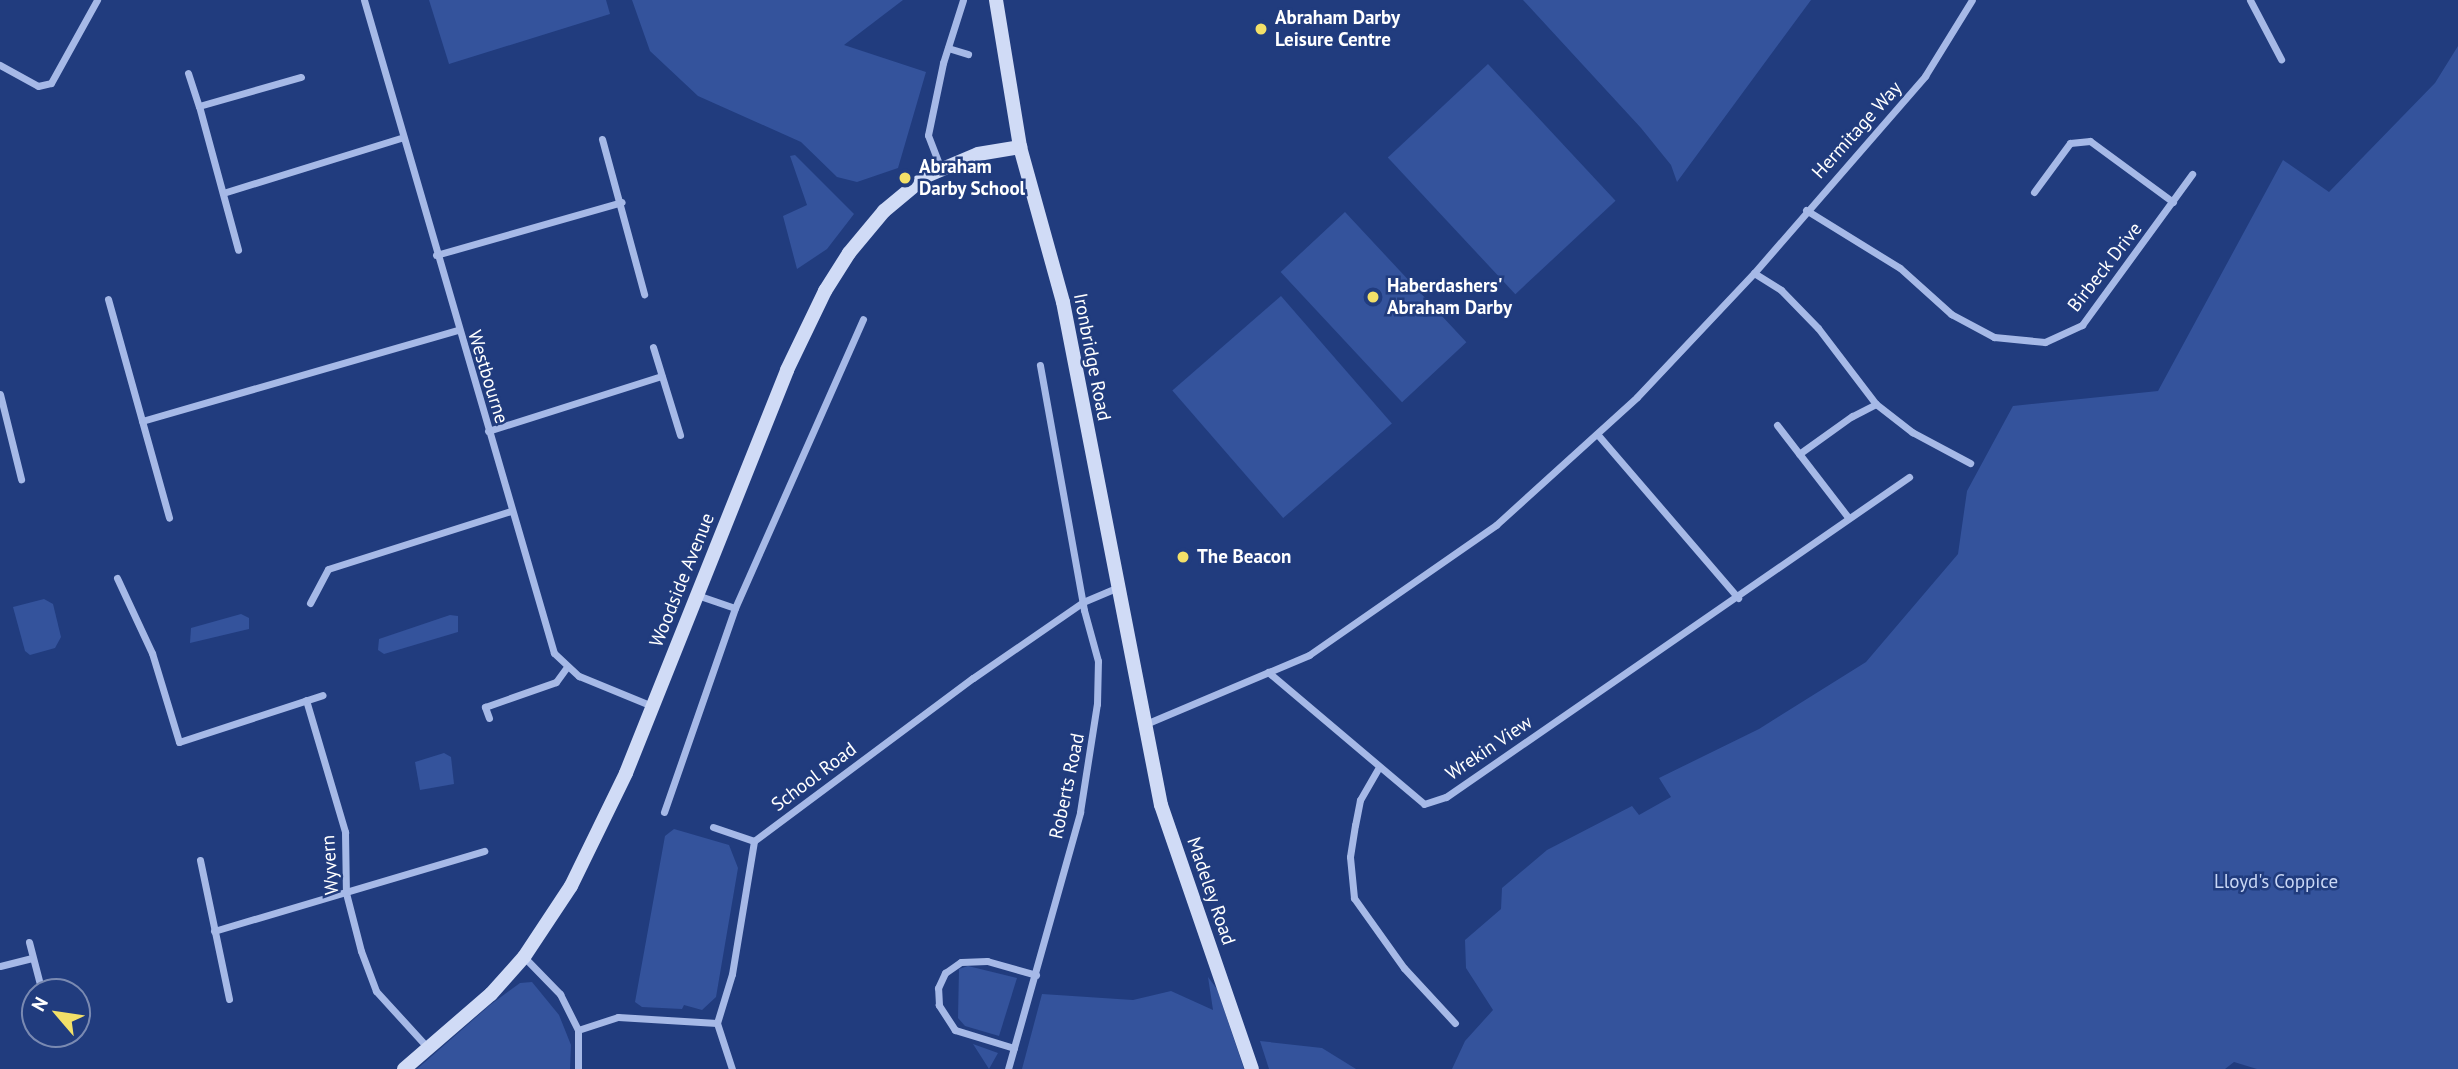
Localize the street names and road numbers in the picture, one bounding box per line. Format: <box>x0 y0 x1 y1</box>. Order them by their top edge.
street label: Hermitage Way <box>1807 77 1907 183</box>
street label: Birbeck Drive <box>2063 218 2147 316</box>
street label: Ironbridge Road <box>1068 291 1116 423</box>
street label: Westbourne <box>463 328 513 426</box>
street label: Woodside Avenue <box>645 509 719 651</box>
street label: Wrekin View <box>1441 711 1537 785</box>
street label: Roberts Road <box>1045 731 1089 841</box>
street label: School Road <box>767 738 861 816</box>
street label: Wyvern <box>317 834 343 896</box>
street label: Madeley Road <box>1182 834 1240 948</box>

